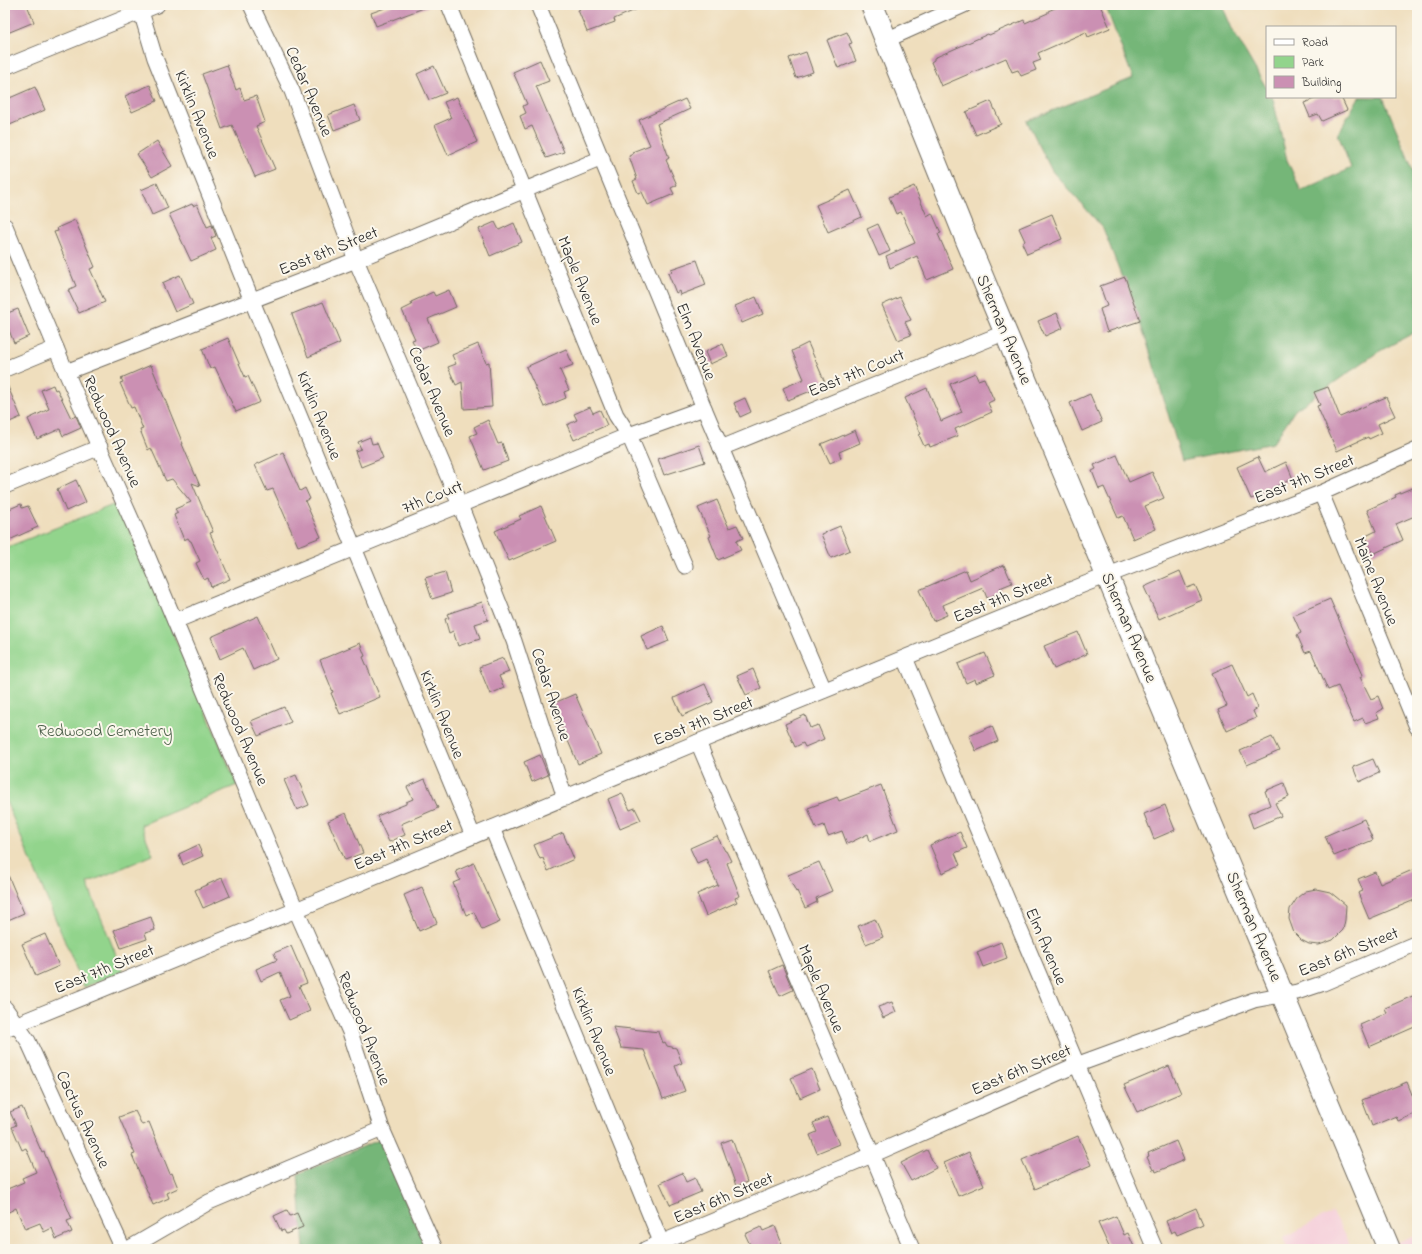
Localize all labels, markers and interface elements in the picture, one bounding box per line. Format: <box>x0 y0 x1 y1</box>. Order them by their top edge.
legend <box>1266 26 1396 98</box>
text: Road <box>1302 34 1328 52</box>
street label: Cedar Avenue <box>278 42 339 141</box>
text: Park <box>1302 54 1324 72</box>
street label: Kirklin Avenue <box>168 67 226 163</box>
text: Building <box>1301 74 1341 93</box>
street label: East 8th Street <box>275 220 382 283</box>
street label: Maple Avenue <box>550 232 609 329</box>
street label: Sherman Avenue <box>969 271 1038 389</box>
street label: Elm Avenue <box>669 299 723 384</box>
street label: Cedar Avenue <box>401 342 462 441</box>
street label: East 7th Court <box>805 343 909 404</box>
street label: Kirklin Avenue <box>290 368 348 464</box>
street label: Redwood Avenue <box>76 372 148 492</box>
street label: East 7th Street <box>1251 448 1359 511</box>
street label: 7th Court <box>398 474 467 521</box>
street label: Maine Avenue <box>1346 533 1405 630</box>
street label: East 7th Street <box>950 567 1058 630</box>
street label: Sherman Avenue <box>1094 569 1163 687</box>
street label: Cedar Avenue <box>524 645 577 744</box>
street label: Kirklin Avenue <box>413 667 471 763</box>
street label: Redwood Avenue <box>205 670 275 790</box>
street label: East 7th Street <box>650 690 758 753</box>
park label: Redwood Cemetery <box>38 719 172 745</box>
street label: East 7th Street <box>350 813 458 878</box>
street label: Sherman Avenue <box>1219 868 1288 986</box>
street label: Elm Avenue <box>1018 904 1073 989</box>
street label: East 6th Street <box>1295 921 1403 984</box>
street label: East 7th Street <box>51 938 159 1001</box>
street label: Maple Avenue <box>791 941 851 1037</box>
street label: Redwood Avenue <box>330 968 397 1089</box>
street label: Kirklin Avenue <box>565 984 623 1080</box>
street label: East 6th Street <box>968 1038 1076 1103</box>
street label: Cactus Avenue <box>49 1067 116 1173</box>
street label: East 6th Street <box>670 1166 778 1231</box>

